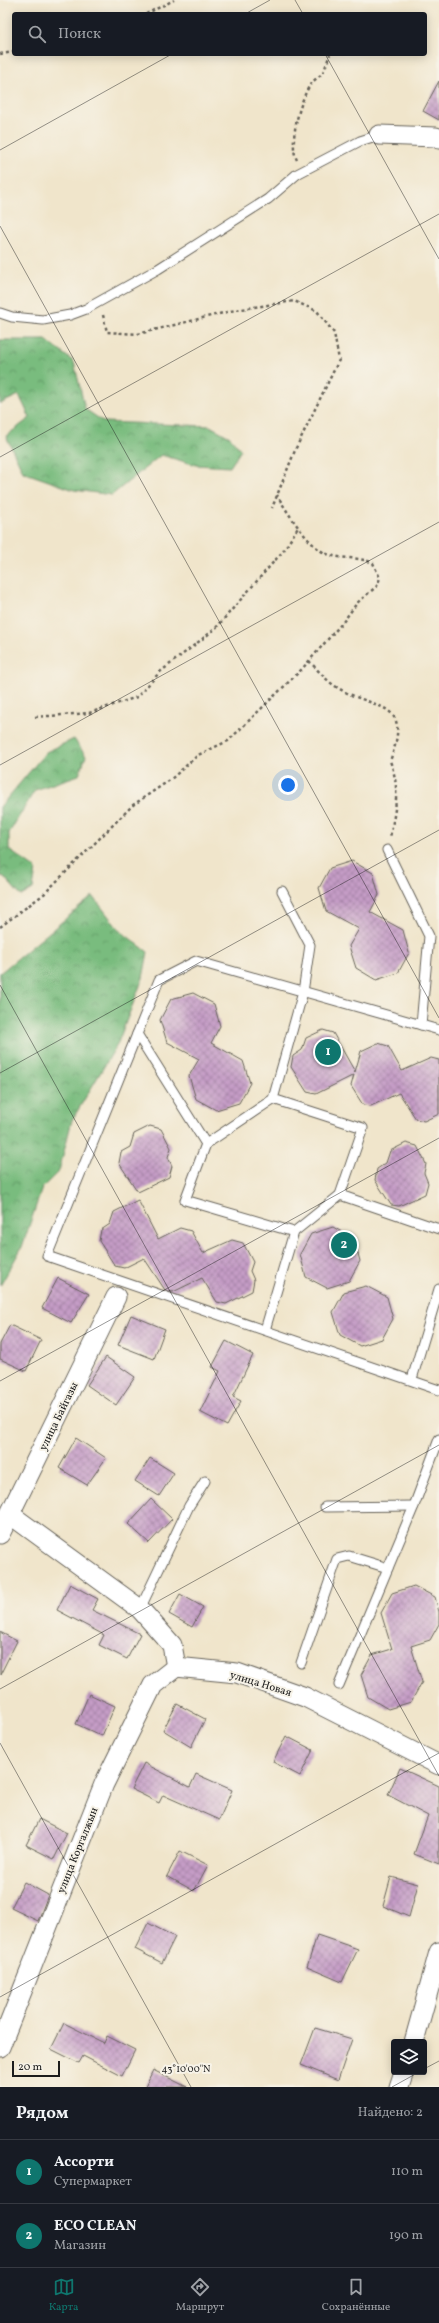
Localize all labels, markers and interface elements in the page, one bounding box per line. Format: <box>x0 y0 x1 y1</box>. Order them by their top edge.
search box <box>12 12 427 56</box>
icon: search <box>26 23 48 45</box>
text: Поиск <box>58 24 101 45</box>
your location <box>278 775 298 795</box>
pin: 1 <box>315 1037 341 1067</box>
pin: 2 <box>331 1230 357 1260</box>
street label: улица Байгазы <box>36 1380 83 1453</box>
street label: улица Новая <box>228 1668 293 1701</box>
street label: улица Коргалжын <box>54 1805 103 1896</box>
map controls <box>391 2039 427 2075</box>
button: layers <box>391 2039 427 2075</box>
scale bar <box>12 2059 60 2078</box>
text: 20 m <box>18 2060 42 2075</box>
text: 43°10'00"N <box>162 2062 211 2076</box>
text: Рядом <box>16 2102 69 2125</box>
text: Найдено: 2 <box>358 2104 423 2122</box>
text: Ассорти <box>54 2152 114 2173</box>
text: 1 <box>26 2163 32 2181</box>
text: 110 m <box>391 2163 423 2181</box>
text: Супермаркет <box>54 2173 132 2191</box>
text: ECO CLEAN <box>54 2216 137 2237</box>
text: 2 <box>26 2227 32 2245</box>
text: 190 m <box>389 2227 423 2245</box>
text: Магазин <box>54 2237 106 2255</box>
tab: Карта <box>49 2276 79 2315</box>
tab: Маршрут <box>176 2276 224 2315</box>
tab: Сохранённые <box>322 2276 390 2315</box>

